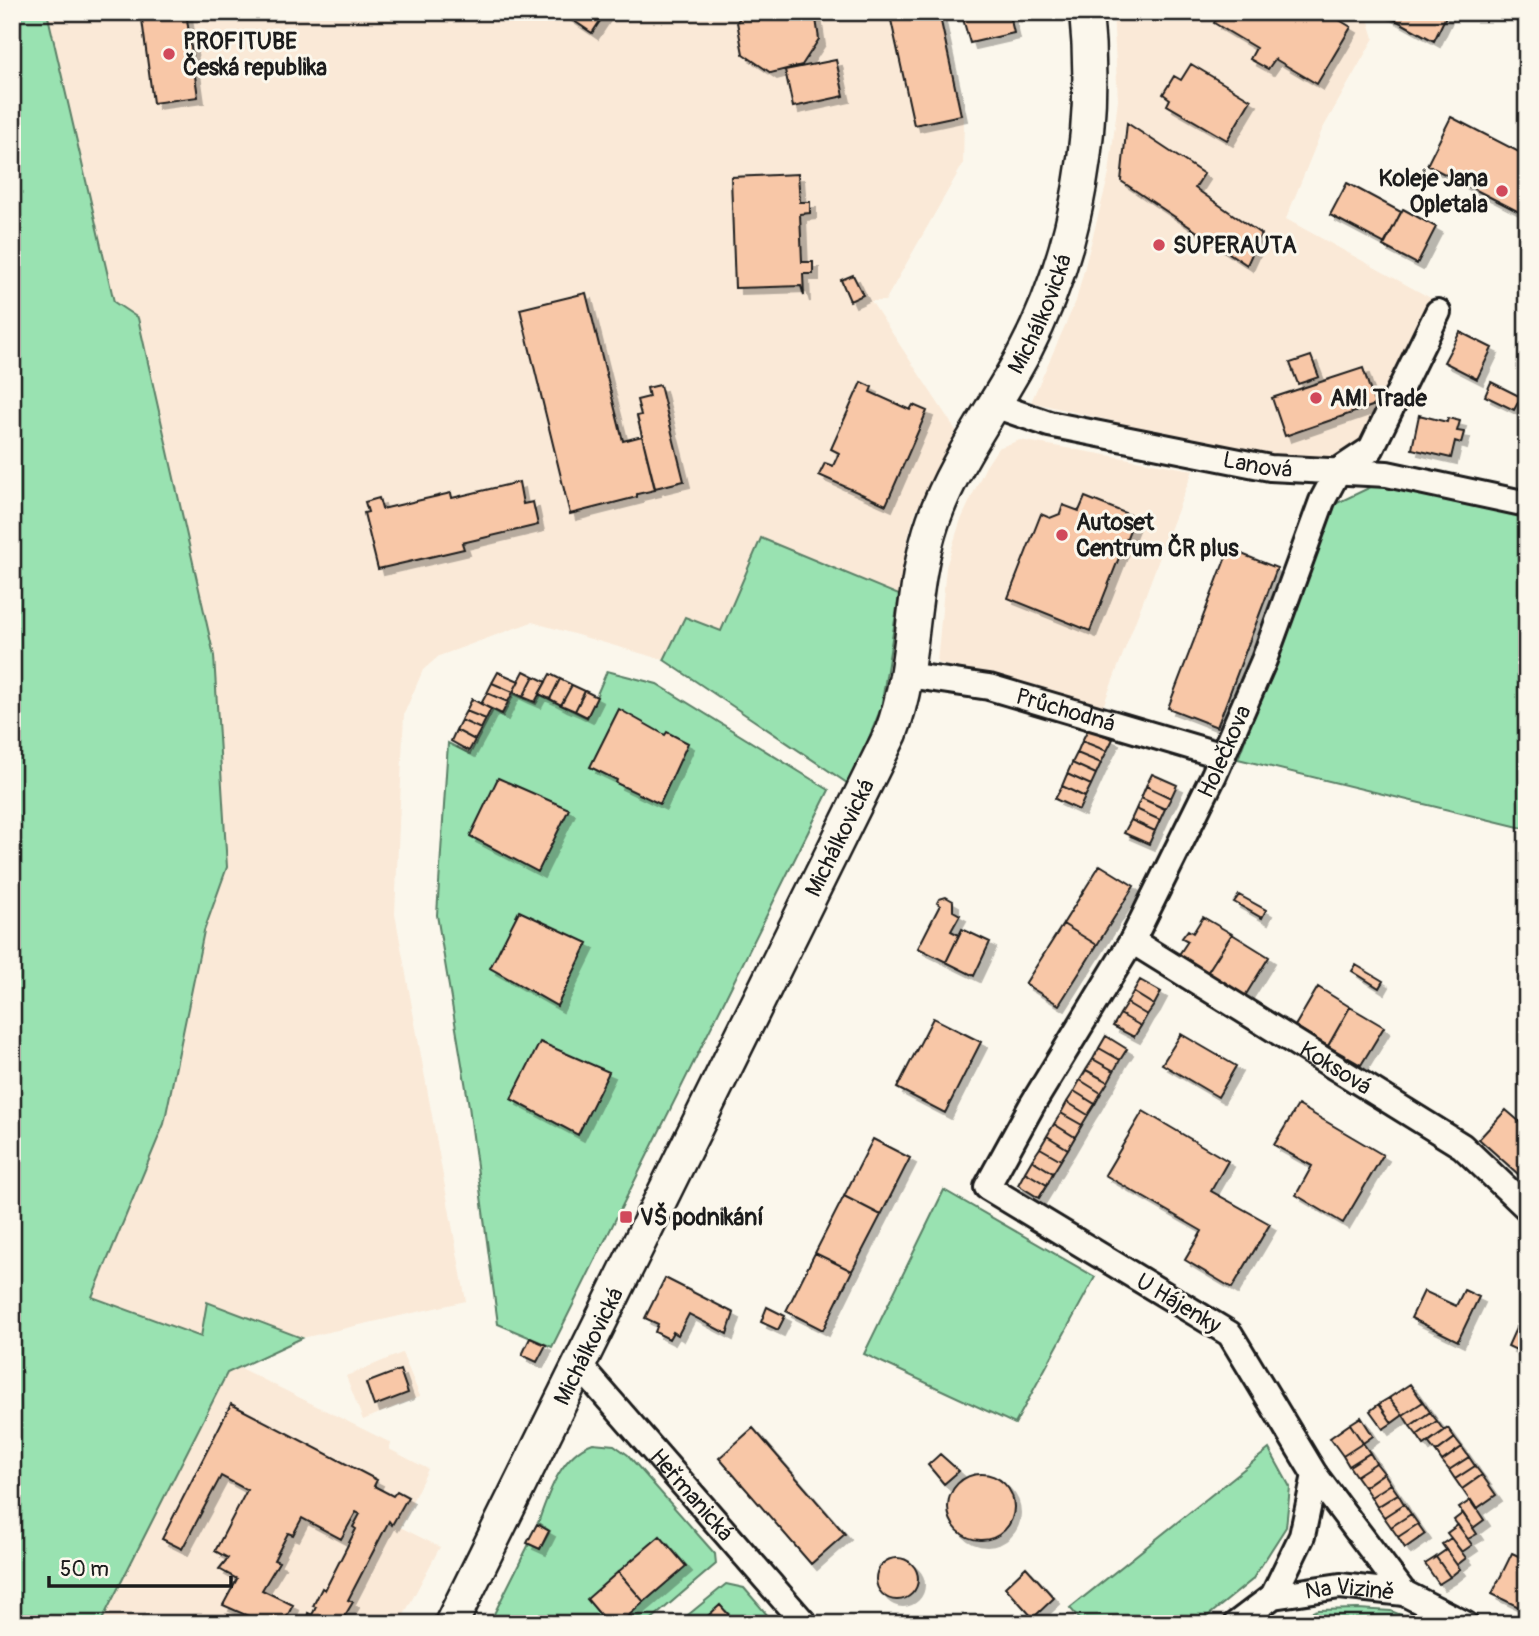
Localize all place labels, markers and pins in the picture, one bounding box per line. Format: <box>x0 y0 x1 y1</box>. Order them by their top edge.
place label: PROFITUBE Česká republika <box>183 27 327 82</box>
marker: PROFITUBE Česká republika <box>161 46 177 62</box>
place label: Koleje Jana Opletala <box>1379 164 1488 219</box>
marker: Koleje Jana Opletala <box>1494 183 1510 199</box>
place label: SUPERAUTA <box>1173 231 1297 260</box>
marker: SUPERAUTA <box>1151 237 1167 253</box>
place label: AMI Trade <box>1330 384 1427 413</box>
marker: AMI Trade <box>1308 390 1324 406</box>
place label: Autoset Centrum ČR plus <box>1076 508 1239 563</box>
marker: Autoset Centrum ČR plus <box>1054 527 1070 543</box>
place label: VŠ podnikání <box>640 1202 764 1232</box>
marker: VŠ podnikání <box>618 1209 634 1225</box>

